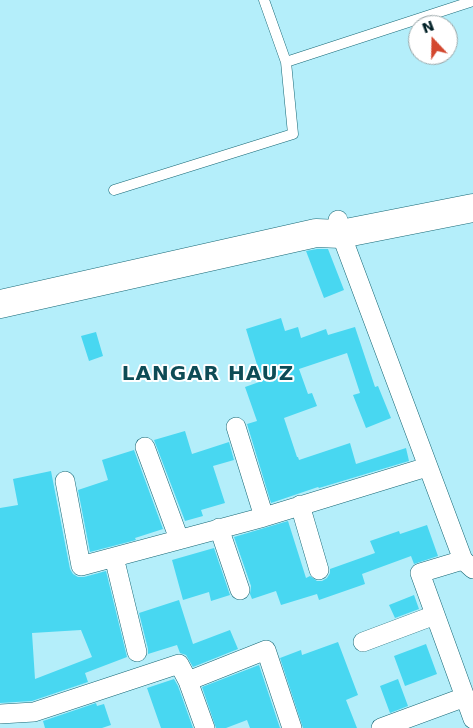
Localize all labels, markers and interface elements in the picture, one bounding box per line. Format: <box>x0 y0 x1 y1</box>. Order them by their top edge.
north arrow <box>408 15 458 65</box>
text: N <box>420 17 436 36</box>
district label: LANGAR HAUZ <box>120 363 296 387</box>

